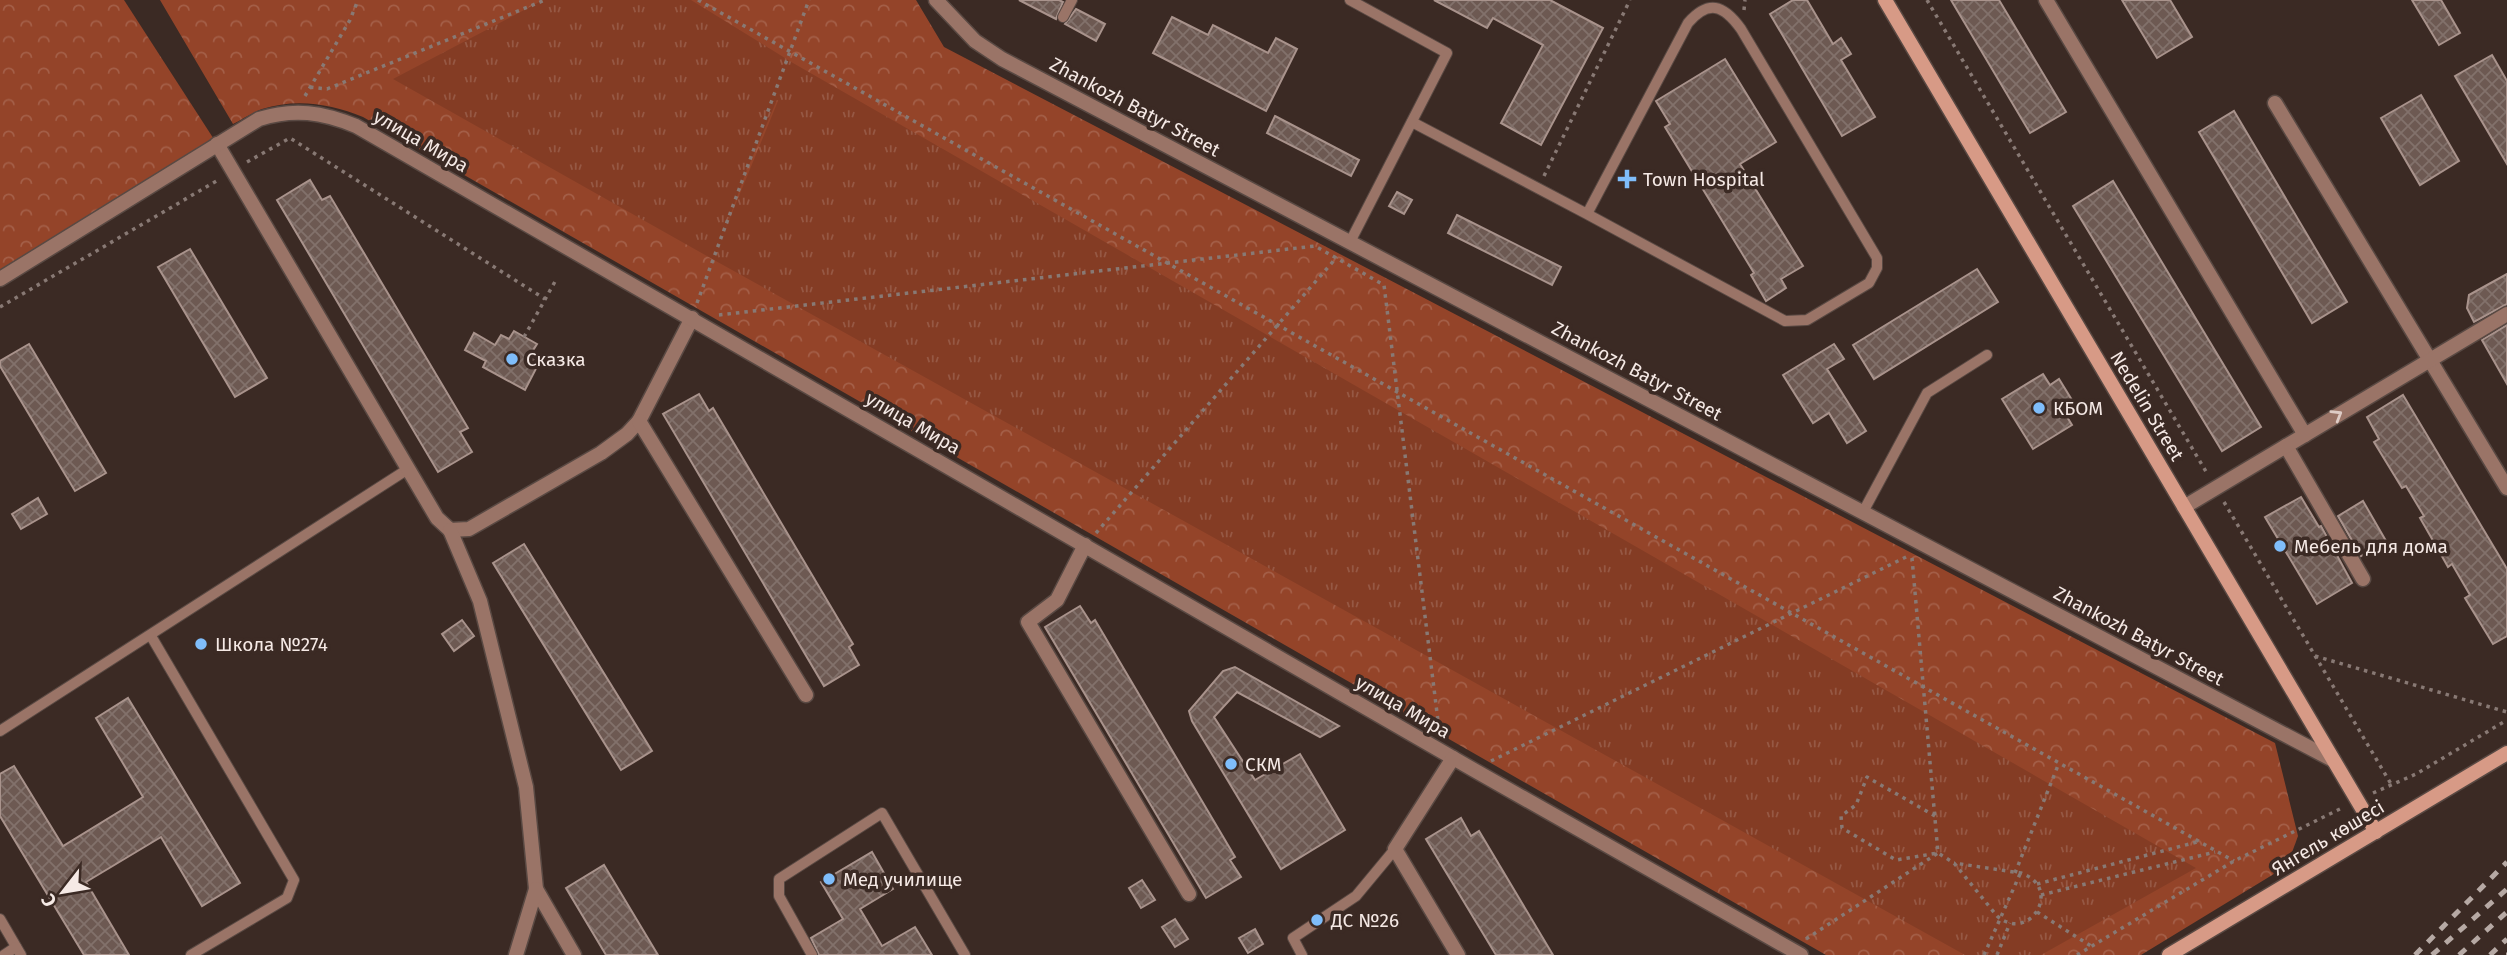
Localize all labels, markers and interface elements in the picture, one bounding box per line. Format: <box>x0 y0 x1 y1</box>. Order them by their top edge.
street label: Zhankozh Batyr Street <box>1046 52 1224 162</box>
street label: улица Мира <box>370 105 472 177</box>
place label: Town Hospital <box>1643 168 1765 191</box>
marker: Town Hospital <box>1617 169 1637 189</box>
street label: Zhankozh Batyr Street <box>1548 316 1726 426</box>
street label: Nedelin Street <box>2105 347 2189 465</box>
place label: Сказка <box>526 348 586 371</box>
marker: Сказка <box>504 351 520 367</box>
street label: улица Мира <box>862 387 964 459</box>
place label: КБОМ <box>2053 397 2103 420</box>
marker: КБОМ <box>2031 400 2047 416</box>
one-way arrow <box>2330 411 2343 424</box>
place label: Мебель для дома <box>2294 535 2448 558</box>
marker: Мебель для дома <box>2272 538 2288 554</box>
street label: Zhankozh Batyr Street <box>2050 581 2228 691</box>
place label: Школа №274 <box>215 633 328 656</box>
marker: Школа №274 <box>193 636 209 652</box>
street label: улица Мира <box>1352 671 1454 743</box>
place label: СКМ <box>1245 753 1282 776</box>
marker: СКМ <box>1223 756 1239 772</box>
street label: Янгель көшесі <box>2268 795 2388 881</box>
north arrow <box>28 857 98 927</box>
place label: Мед училище <box>843 868 962 891</box>
marker: Мед училище <box>821 871 837 887</box>
text: С <box>36 890 62 911</box>
place label: ДС №26 <box>1330 909 1399 932</box>
marker: ДС №26 <box>1309 912 1325 928</box>

